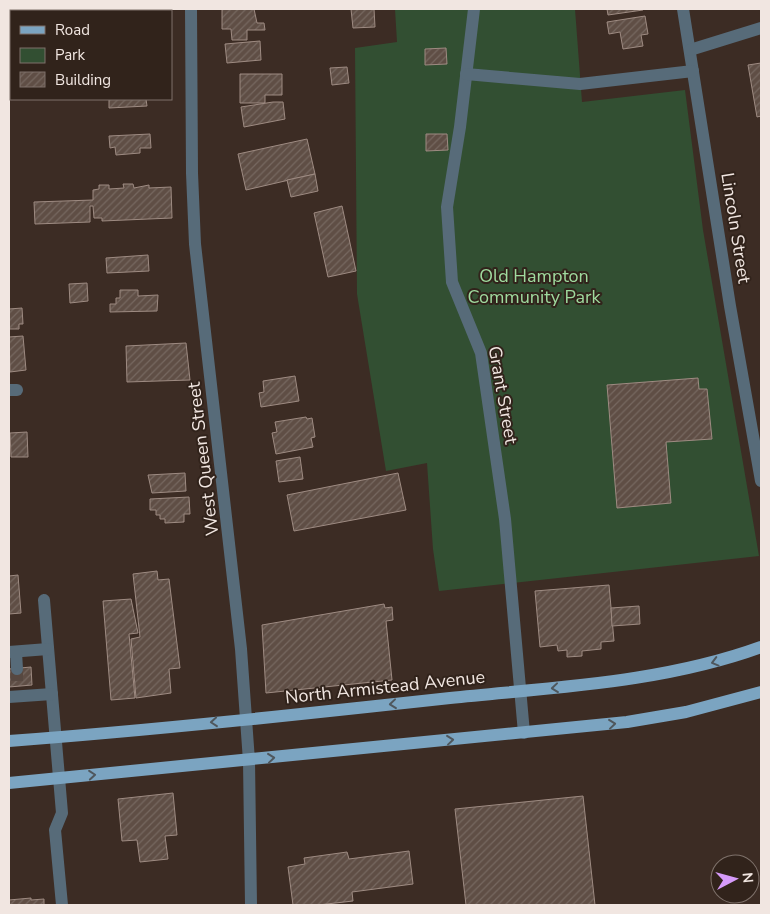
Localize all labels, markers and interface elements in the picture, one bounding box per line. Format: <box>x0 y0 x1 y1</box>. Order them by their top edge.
legend <box>10 10 172 100</box>
text: Road <box>55 20 90 40</box>
text: Park <box>55 45 85 65</box>
text: Building <box>55 70 111 90</box>
street label: Lincoln Street <box>715 171 757 286</box>
park label: Old Hampton Community Park <box>467 264 602 309</box>
street label: Grant Street <box>483 344 524 447</box>
street label: West Queen Street <box>182 380 224 537</box>
one-way arrow <box>710 656 719 667</box>
street label: North Armistead Avenue <box>284 665 486 709</box>
one-way arrow <box>550 682 558 693</box>
one-way arrow <box>389 698 397 709</box>
one-way arrow <box>210 717 218 728</box>
one-way arrow <box>608 719 616 730</box>
one-way arrow <box>447 735 455 746</box>
one-way arrow <box>268 753 276 764</box>
one-way arrow <box>88 770 96 781</box>
north arrow <box>710 854 760 904</box>
text: N <box>737 871 757 884</box>

